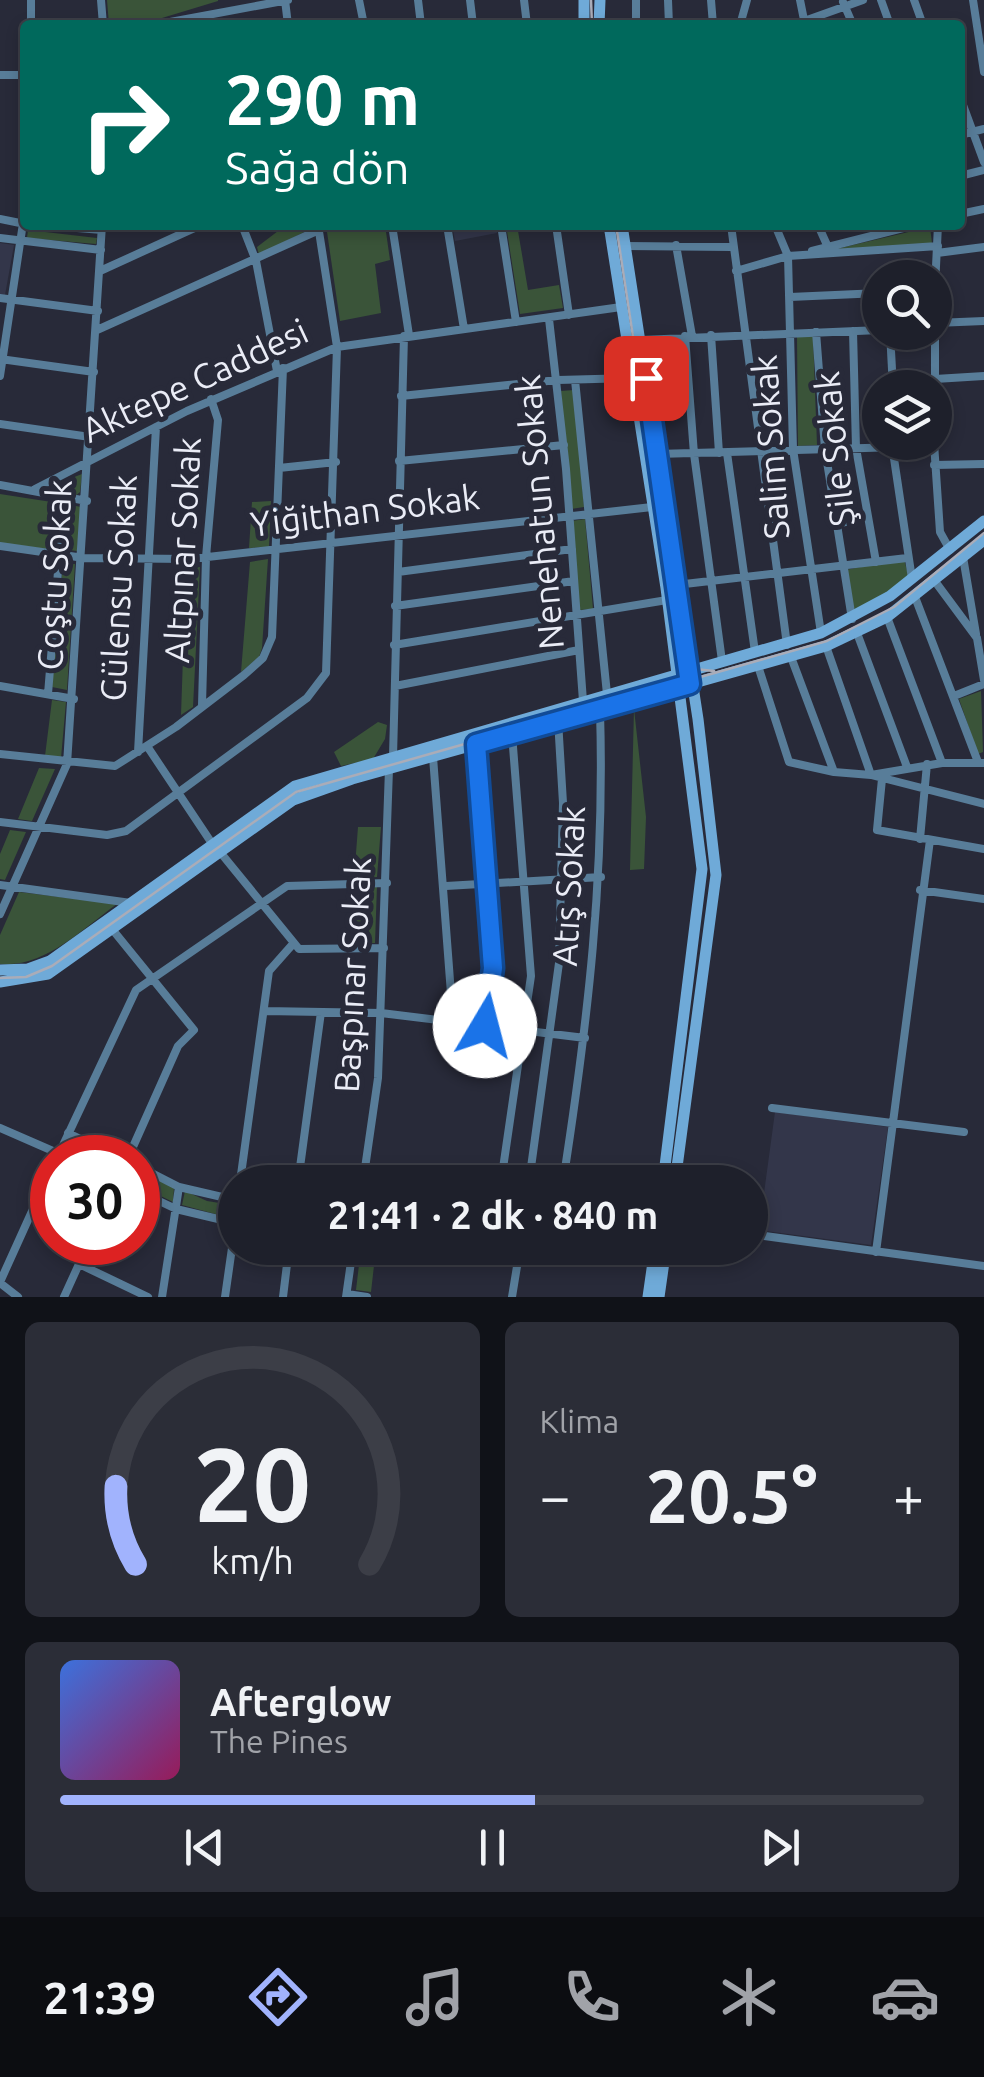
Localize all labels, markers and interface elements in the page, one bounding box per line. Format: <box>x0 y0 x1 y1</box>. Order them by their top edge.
icon: right <box>60 60 190 190</box>
text: 290 m <box>225 60 420 138</box>
text: Sağa dön <box>225 142 409 193</box>
map controls <box>862 260 952 460</box>
button: search <box>862 260 952 350</box>
street label: Aktepe Caddesi <box>75 310 314 450</box>
pin <box>604 336 689 421</box>
icon: arrive <box>619 351 674 406</box>
street label: Salim Sokak <box>744 353 796 540</box>
street label: Şile Sokak <box>806 369 862 529</box>
button: layers <box>862 370 952 460</box>
street label: Nenehatun Sokak <box>507 373 571 651</box>
street label: Altpınar Sokak <box>156 436 208 664</box>
street label: Gülensu Sokak <box>92 473 144 702</box>
street label: Yiğithan Sokak <box>248 476 482 544</box>
street label: Coştu Sokak <box>29 478 79 671</box>
street label: Atış Sokak <box>544 805 592 967</box>
street label: Başpınar Sokak <box>326 856 378 1094</box>
position arrow <box>433 974 537 1078</box>
speed limit sign: 30 <box>30 1135 160 1265</box>
text: 21:41 · 2 dk · 840 m <box>328 1194 658 1236</box>
text: Klima <box>540 1403 619 1439</box>
text: 20 <box>194 1425 311 1542</box>
text: 20.5° <box>646 1453 818 1537</box>
text: − <box>540 1465 571 1526</box>
text: + <box>893 1465 924 1526</box>
text: km/h <box>211 1541 294 1581</box>
text: Afterglow <box>210 1681 392 1723</box>
text: The Pines <box>210 1723 348 1759</box>
icon: previous <box>177 1820 232 1875</box>
icon: pause <box>465 1820 520 1875</box>
icon: next <box>753 1820 808 1875</box>
icon: directions <box>243 1962 313 2032</box>
icon: music <box>400 1962 470 2032</box>
icon: phone <box>557 1962 627 2032</box>
icon: climate <box>714 1962 784 2032</box>
icon: car <box>870 1962 940 2032</box>
text: 21:39 <box>43 1972 156 2023</box>

